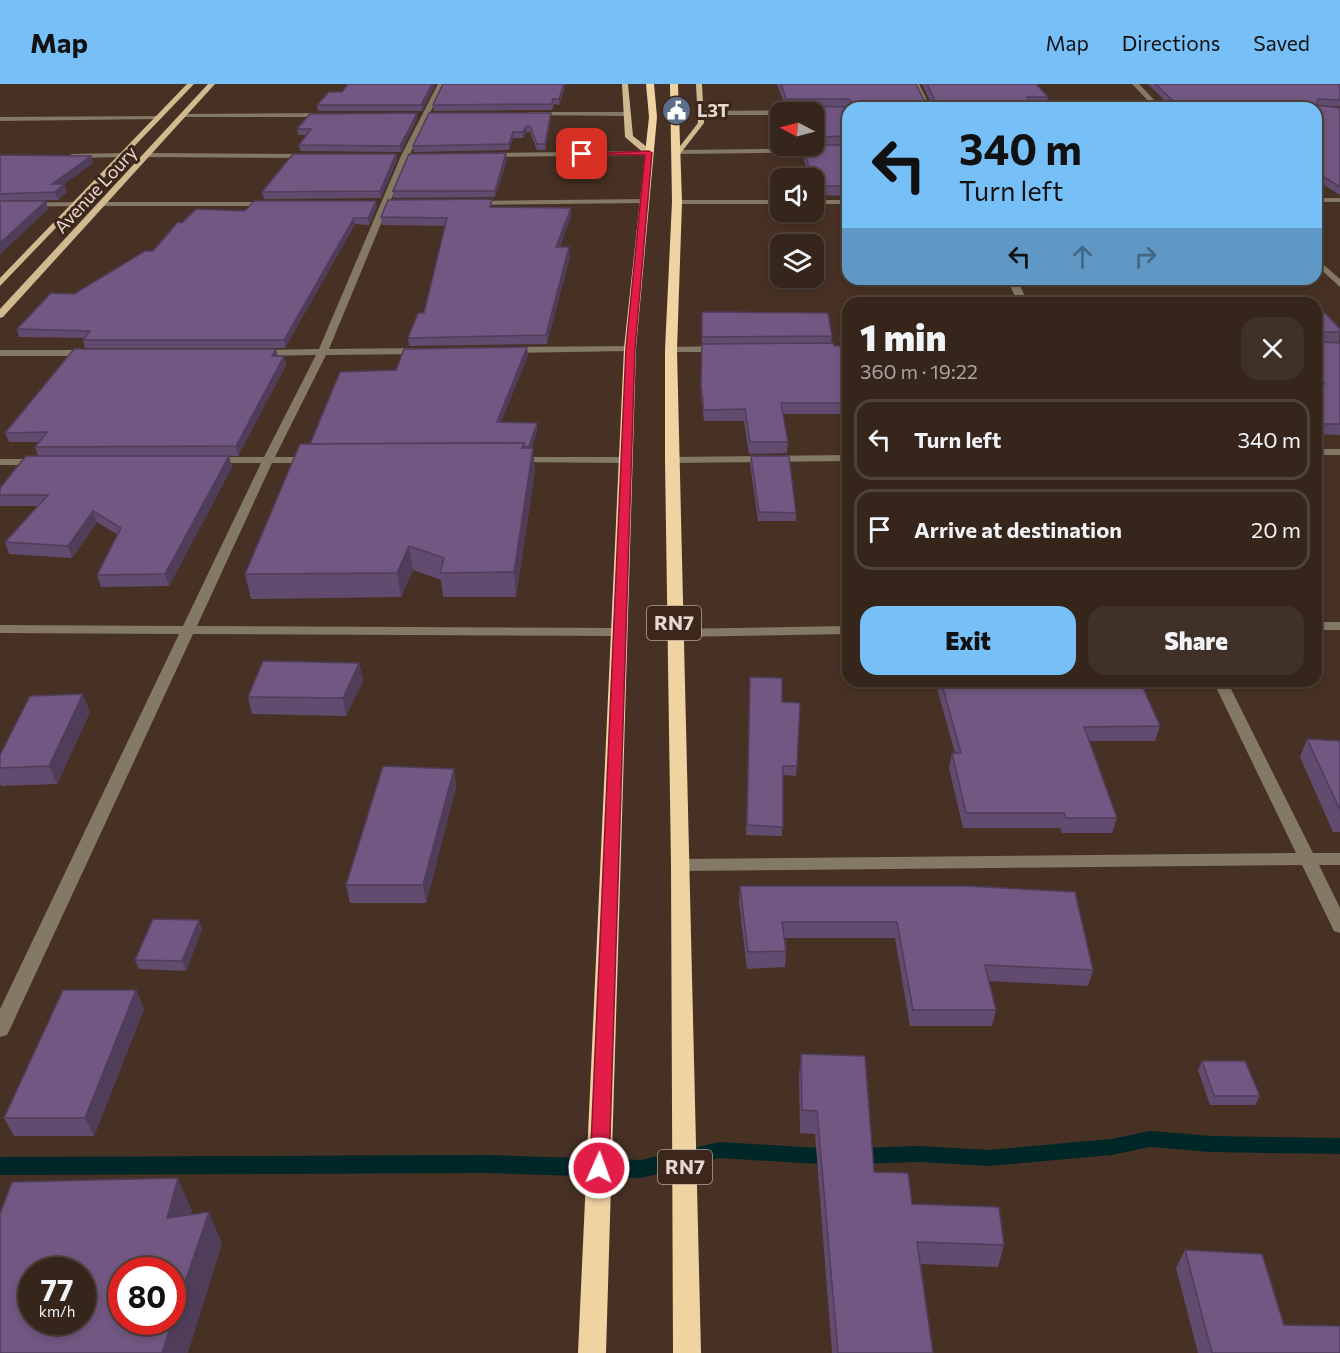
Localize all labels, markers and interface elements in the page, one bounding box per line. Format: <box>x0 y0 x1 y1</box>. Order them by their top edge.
text: Map <box>30 25 88 59</box>
text: Map <box>1046 30 1089 55</box>
text: Directions <box>1122 30 1220 55</box>
text: Saved <box>1253 30 1310 55</box>
public building icon: L3T <box>660 95 692 127</box>
place label: L3T <box>697 99 730 121</box>
north arrow <box>770 102 824 156</box>
map controls <box>770 102 824 288</box>
text: 340 m <box>959 122 1082 174</box>
icon: left <box>860 126 938 204</box>
pin <box>556 128 607 179</box>
icon: arrive <box>565 137 598 170</box>
street label: Avenue Loury <box>49 141 141 237</box>
button: sound <box>770 168 824 222</box>
text: Turn left <box>959 174 1063 207</box>
button: layers <box>770 234 824 288</box>
icon: left <box>1003 240 1036 273</box>
icon: ahead <box>1066 240 1099 273</box>
icon: right <box>1129 240 1162 273</box>
text: 1 min <box>860 314 946 358</box>
button: close <box>1241 317 1304 380</box>
text: 360 m · 19:22 <box>860 359 978 383</box>
icon: left <box>863 423 896 456</box>
text: Turn left <box>914 426 1001 453</box>
text: 340 m <box>1237 426 1301 453</box>
icon: arrive <box>863 513 896 546</box>
text: Arrive at destination <box>914 516 1122 543</box>
text: 20 m <box>1251 516 1301 543</box>
road number: RN7 <box>647 606 701 640</box>
button: Exit <box>860 606 1076 675</box>
button: Share <box>1088 606 1304 675</box>
position arrow <box>567 1136 631 1200</box>
road number: RN7 <box>658 1150 712 1184</box>
speed limit sign: 80 <box>108 1257 186 1335</box>
text: 77 <box>41 1270 73 1307</box>
text: km/h <box>39 1302 75 1320</box>

